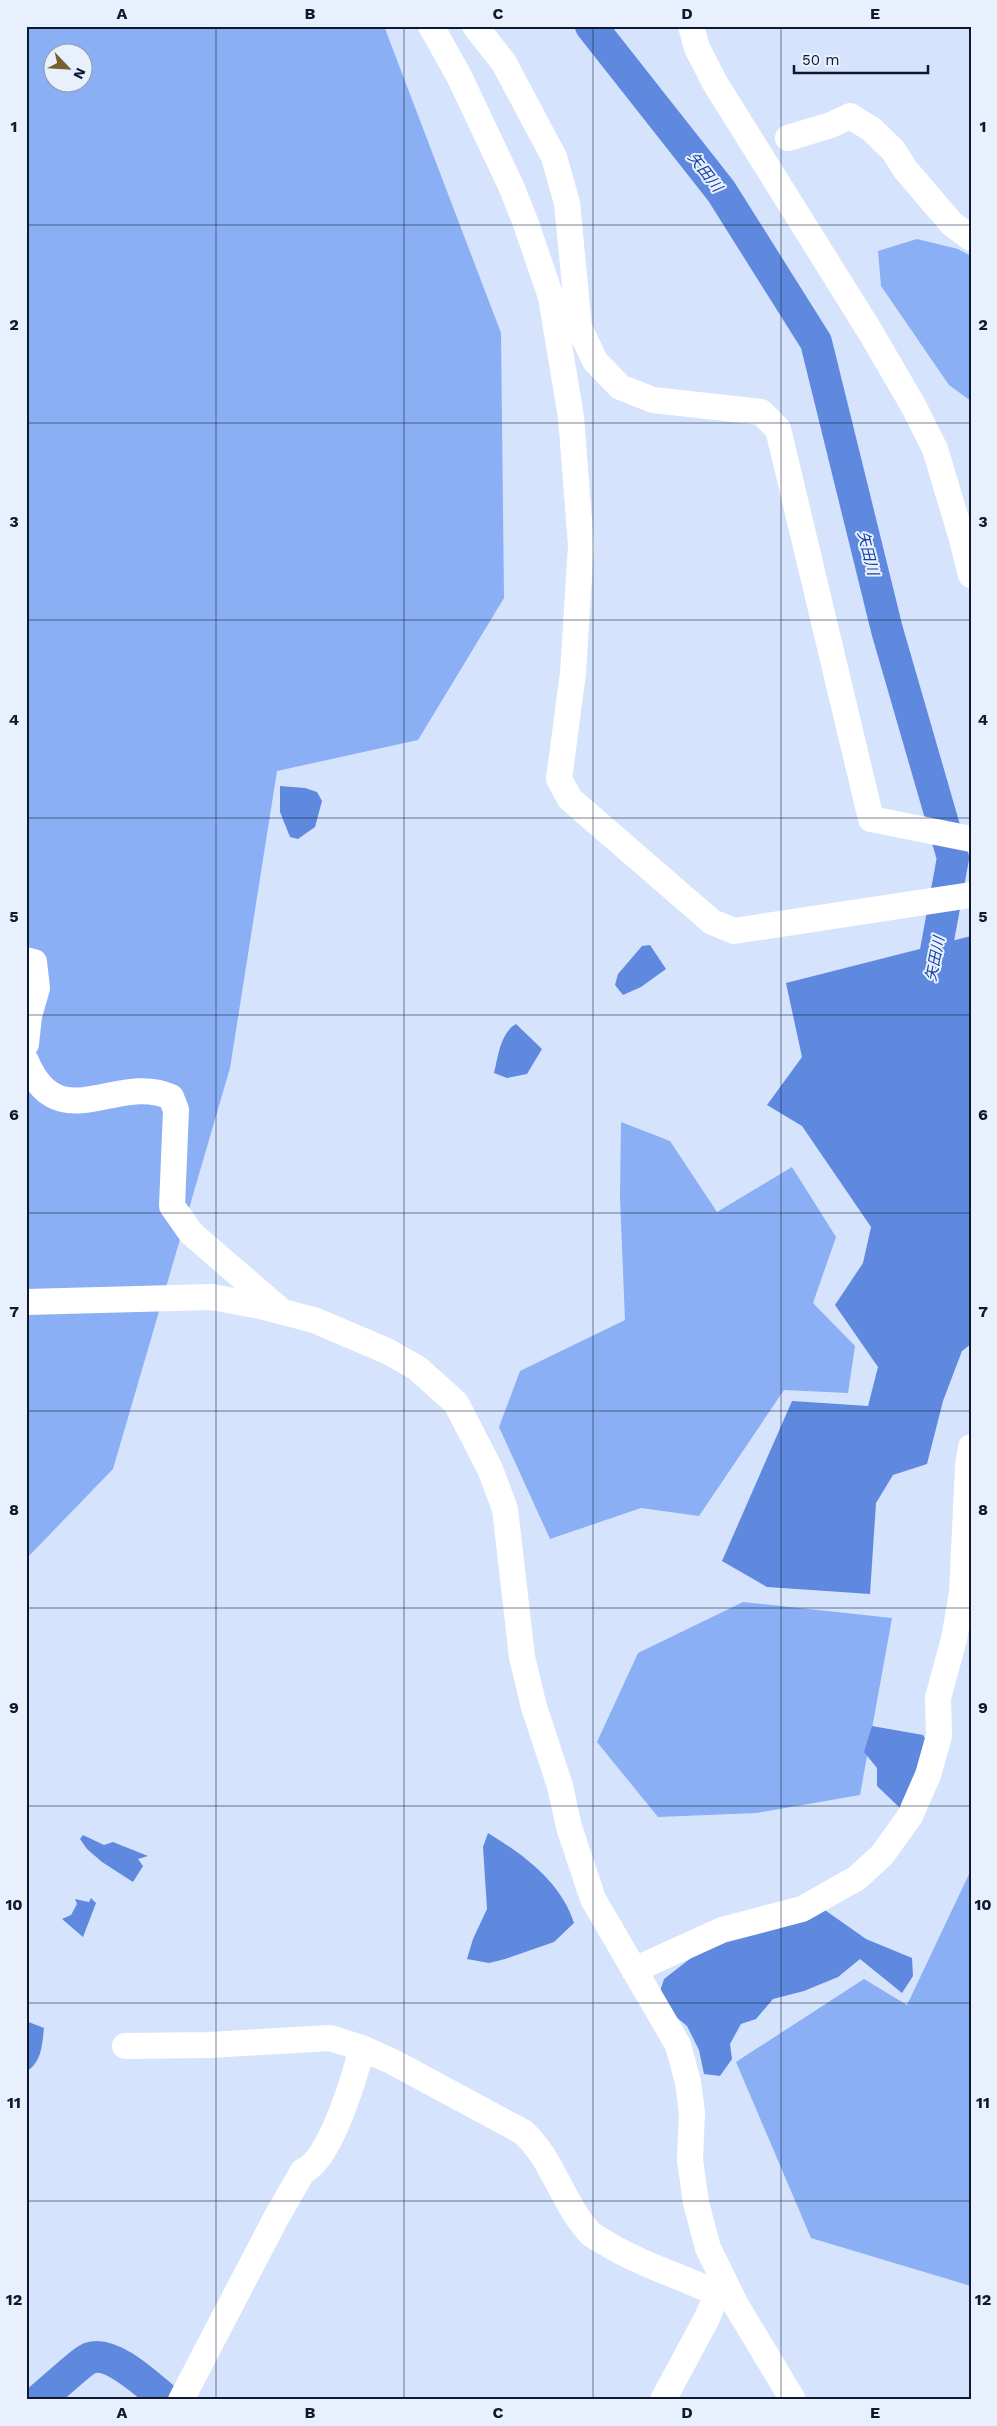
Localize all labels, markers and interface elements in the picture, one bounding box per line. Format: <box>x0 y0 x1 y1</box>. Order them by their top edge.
text: A <box>117 4 128 23</box>
text: B <box>305 4 316 23</box>
text: C <box>493 4 504 23</box>
text: D <box>681 4 693 23</box>
text: E <box>870 4 880 23</box>
north arrow <box>42 42 92 92</box>
scale bar <box>794 42 928 74</box>
text: 50 m <box>802 51 839 69</box>
text: N <box>70 65 89 82</box>
text: 1 <box>11 117 17 136</box>
text: 1 <box>980 117 986 136</box>
water label: 矢田川 <box>684 149 727 197</box>
text: 2 <box>9 315 19 334</box>
text: 2 <box>978 315 988 334</box>
text: 3 <box>9 512 19 531</box>
text: 3 <box>978 512 988 531</box>
water label: 矢田川 <box>854 529 883 579</box>
text: 4 <box>9 710 19 729</box>
text: 4 <box>978 710 988 729</box>
text: 5 <box>9 907 19 926</box>
text: 5 <box>978 907 988 926</box>
water label: 矢田川 <box>922 933 949 983</box>
text: 6 <box>9 1105 19 1124</box>
text: 6 <box>978 1105 988 1124</box>
text: 7 <box>9 1302 19 1321</box>
text: 7 <box>978 1302 988 1321</box>
text: 8 <box>9 1500 19 1519</box>
text: 8 <box>978 1500 988 1519</box>
text: 9 <box>9 1698 19 1717</box>
text: 9 <box>978 1698 988 1717</box>
text: 10 <box>5 1895 23 1914</box>
text: 10 <box>974 1895 992 1914</box>
text: 11 <box>7 2093 21 2112</box>
text: 11 <box>976 2093 990 2112</box>
text: 12 <box>6 2290 22 2309</box>
text: 12 <box>975 2290 991 2309</box>
text: A <box>117 2403 128 2422</box>
text: B <box>305 2403 316 2422</box>
text: C <box>493 2403 504 2422</box>
text: D <box>681 2403 693 2422</box>
text: E <box>870 2403 880 2422</box>

